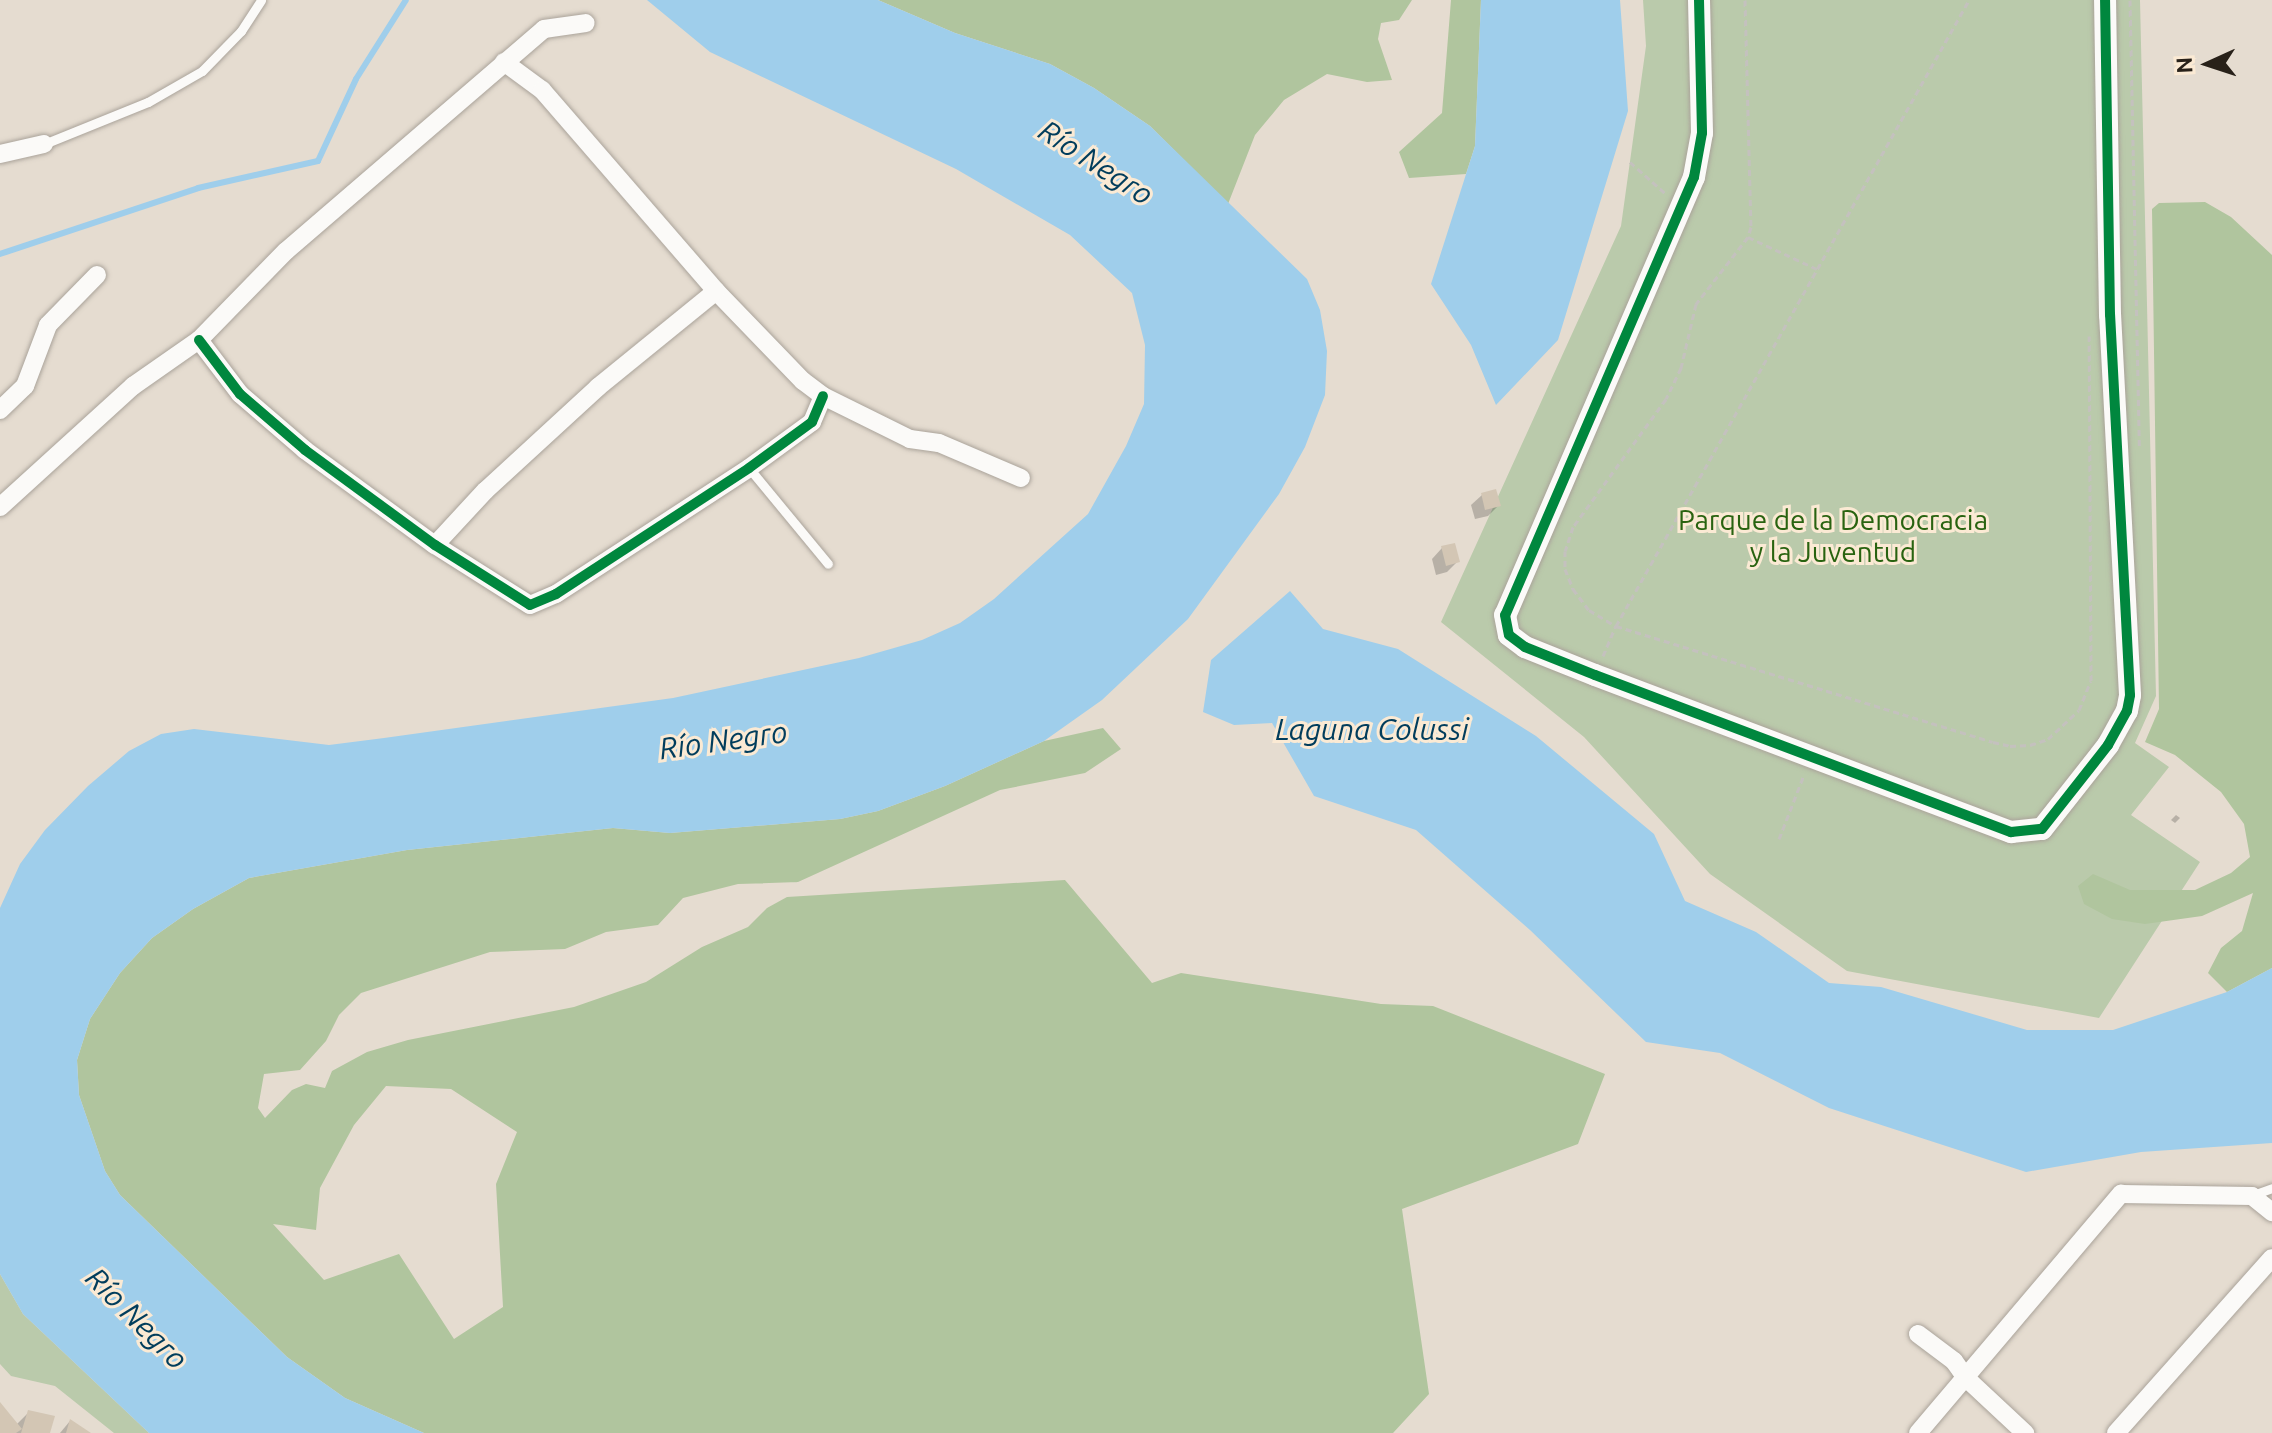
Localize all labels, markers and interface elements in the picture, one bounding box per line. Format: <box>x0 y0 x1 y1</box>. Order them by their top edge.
north arrow <box>2168 24 2248 104</box>
text: N <box>2171 56 2196 74</box>
water label: Río Negro <box>1032 112 1160 212</box>
park label: Parque de la Democracia y la Juventud <box>1678 503 1988 569</box>
water label: Laguna Colussi <box>1275 711 1469 747</box>
water label: Río Negro <box>657 713 789 767</box>
water label: Río Negro <box>79 1260 195 1376</box>

